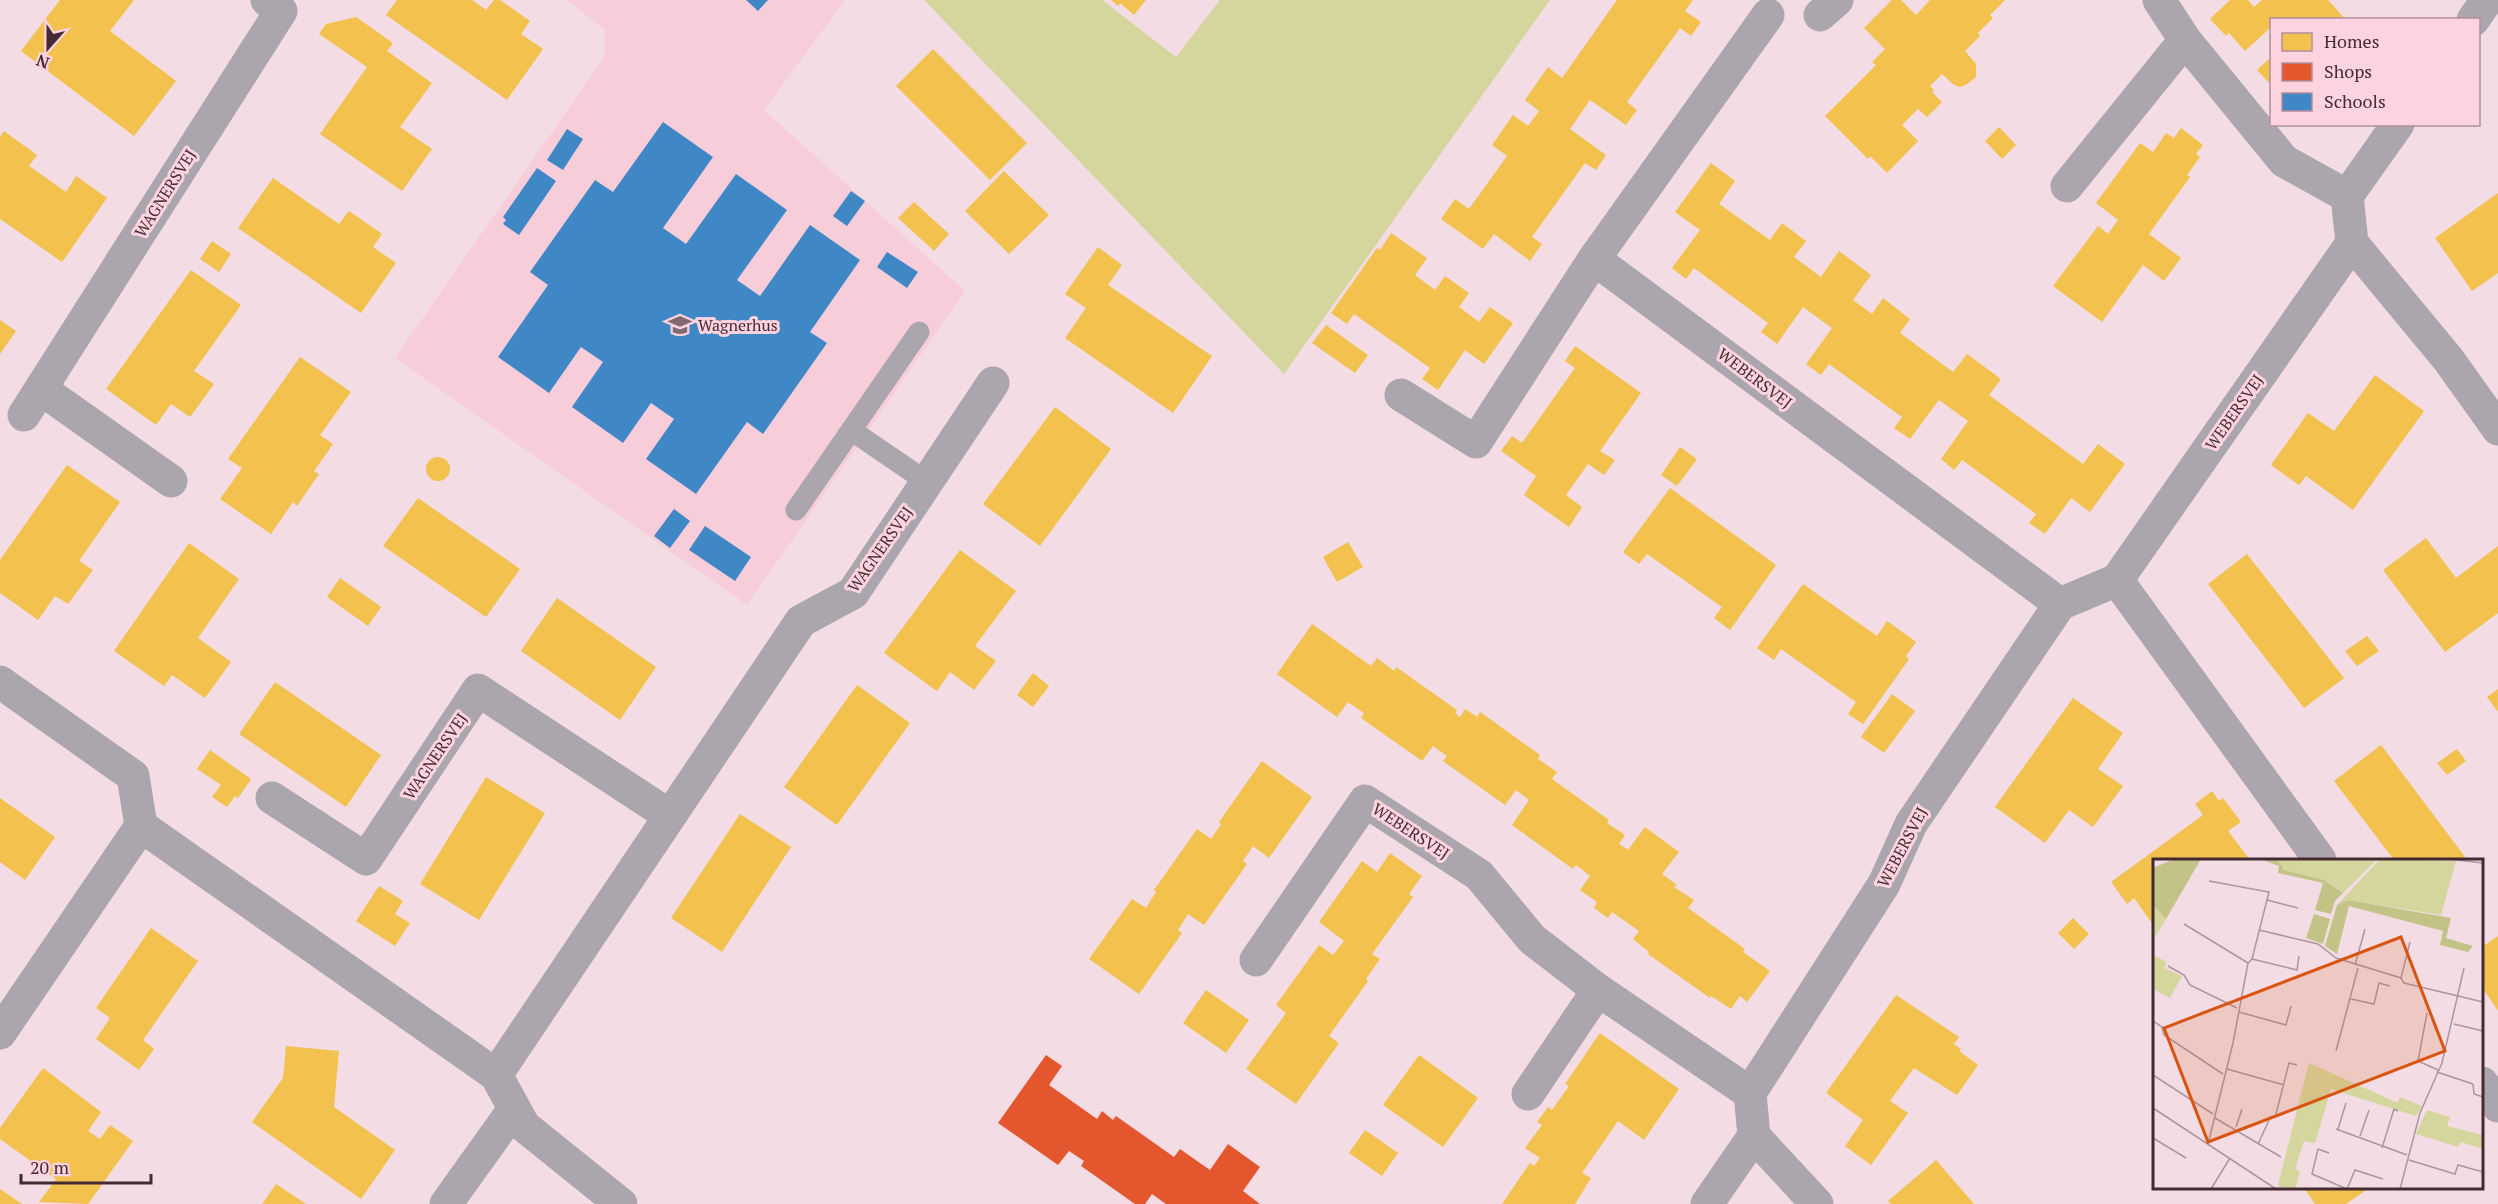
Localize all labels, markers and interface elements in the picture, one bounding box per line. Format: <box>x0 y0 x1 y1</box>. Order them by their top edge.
north arrow <box>18 18 78 78</box>
legend <box>2270 18 2480 126</box>
text: Homes <box>2324 29 2379 53</box>
text: N <box>33 50 52 74</box>
text: Shops <box>2324 59 2372 83</box>
text: Schools <box>2324 89 2386 113</box>
street label: WAGNERSVEJ <box>129 145 201 241</box>
school or university icon: Wagnerhus <box>667 312 693 338</box>
place label: Wagnerhus <box>698 314 778 336</box>
street label: WEBERSVEJ <box>1713 343 1797 413</box>
street label: WEBERSVEJ <box>2200 370 2268 454</box>
street label: WAGNERSVEJ <box>842 502 918 596</box>
street label: WAGNERSVEJ <box>398 708 472 804</box>
street label: WEBERSVEJ <box>1368 798 1454 864</box>
street label: WEBERSVEJ <box>1872 803 1932 891</box>
inset map <box>2153 859 2483 1189</box>
scale bar <box>21 1147 152 1185</box>
text: 20 m <box>30 1155 70 1179</box>

